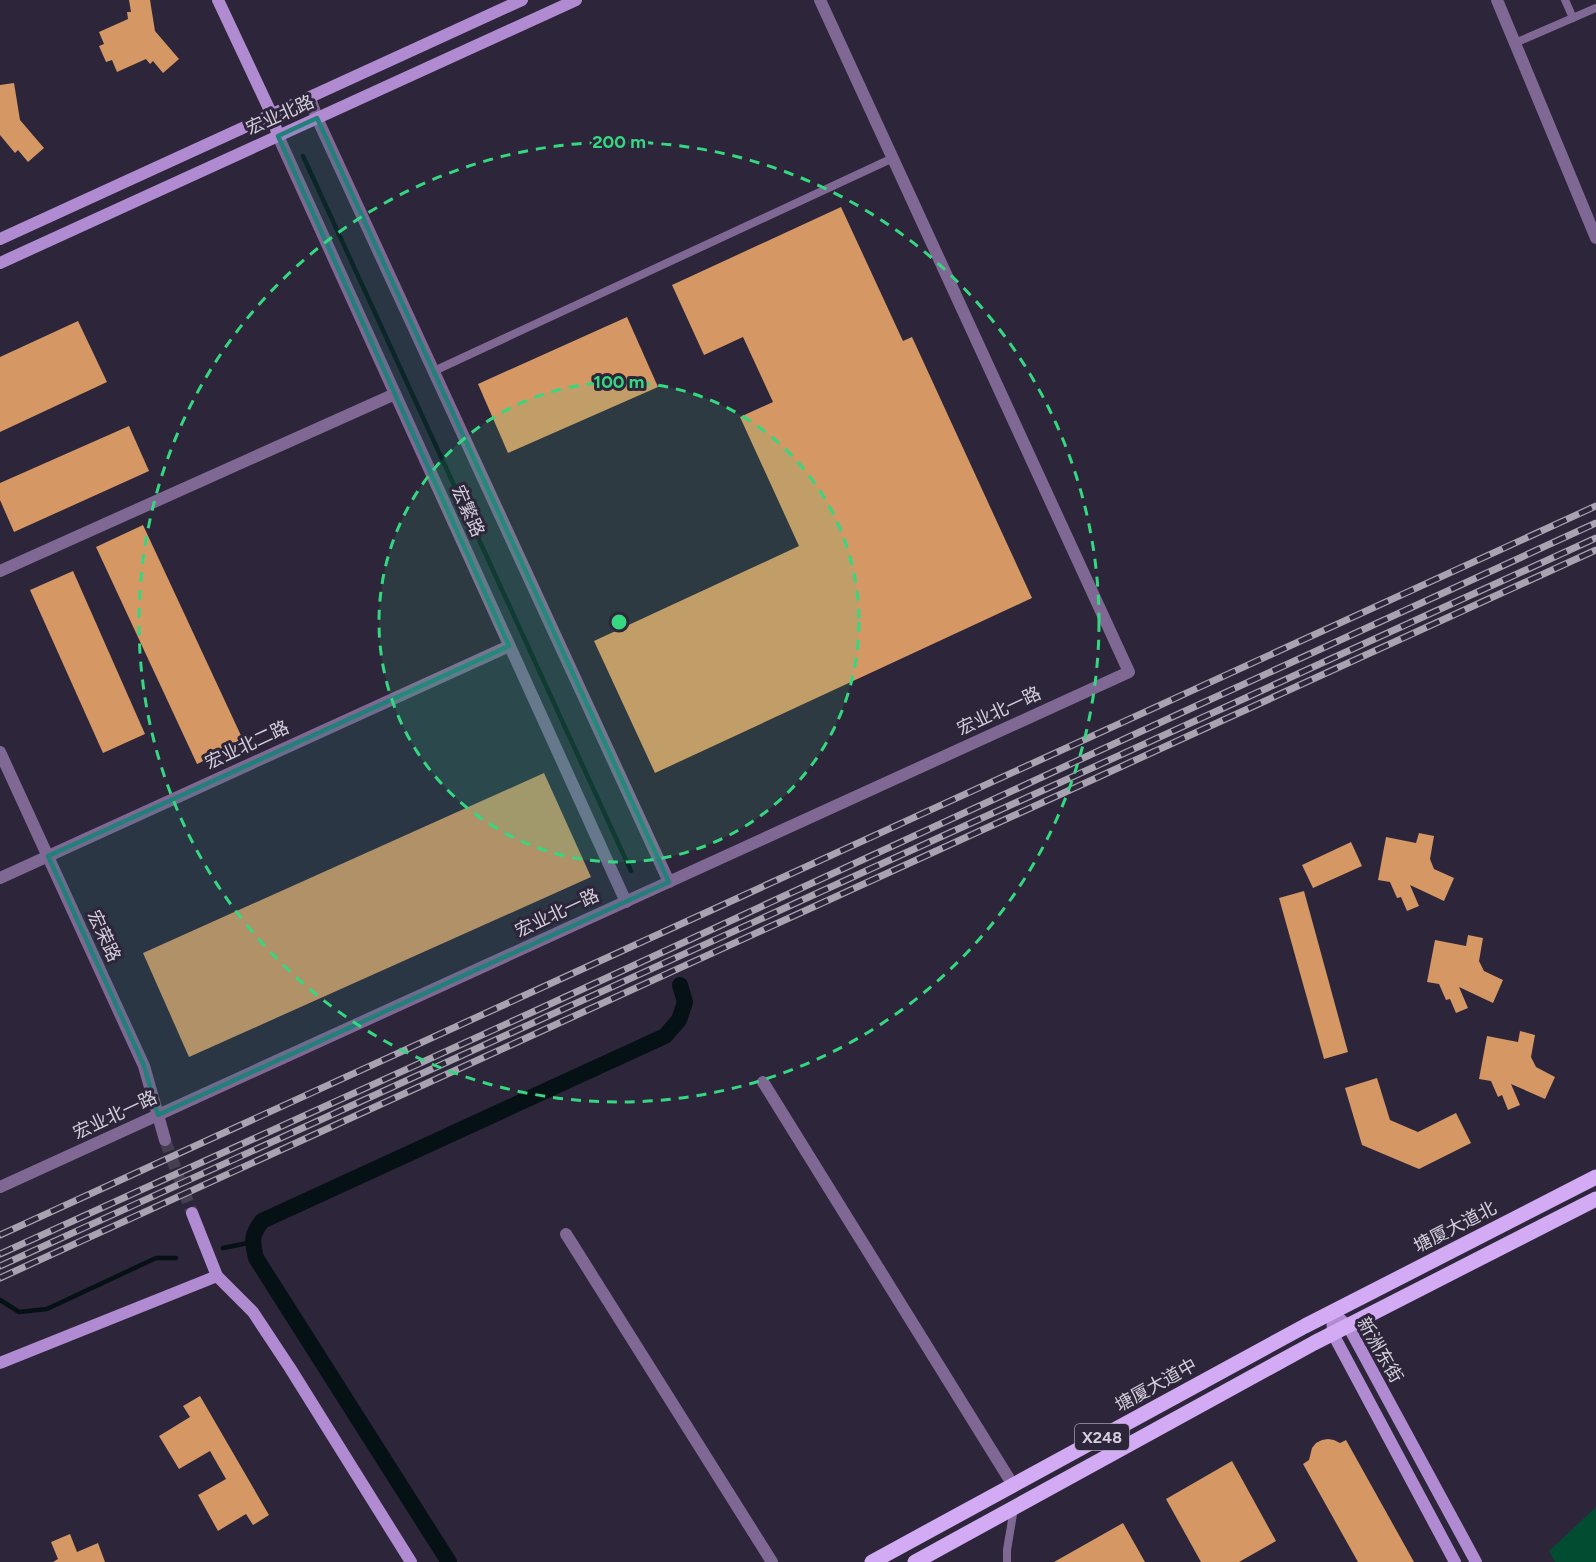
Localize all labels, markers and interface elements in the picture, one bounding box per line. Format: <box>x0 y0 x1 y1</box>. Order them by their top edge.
street label: 宏业北路 <box>243 90 317 140</box>
text: 200 m <box>592 131 646 153</box>
text: 100 m <box>594 371 644 393</box>
street label: 宏繁路 <box>447 482 489 540</box>
centre of rings <box>609 612 629 632</box>
street label: 宏业北一路 <box>954 682 1044 740</box>
street label: 宏业北二路 <box>202 716 292 774</box>
street label: 宏业北一路 <box>512 884 602 942</box>
street label: 宏荣路 <box>83 907 125 965</box>
street label: 宏业北一路 <box>70 1086 160 1144</box>
street label: 塘厦大道北 <box>1410 1197 1500 1257</box>
street label: 新洲东街 <box>1352 1313 1408 1387</box>
street label: 塘厦大道中 <box>1111 1354 1201 1416</box>
road number: X248 <box>1075 1424 1129 1450</box>

